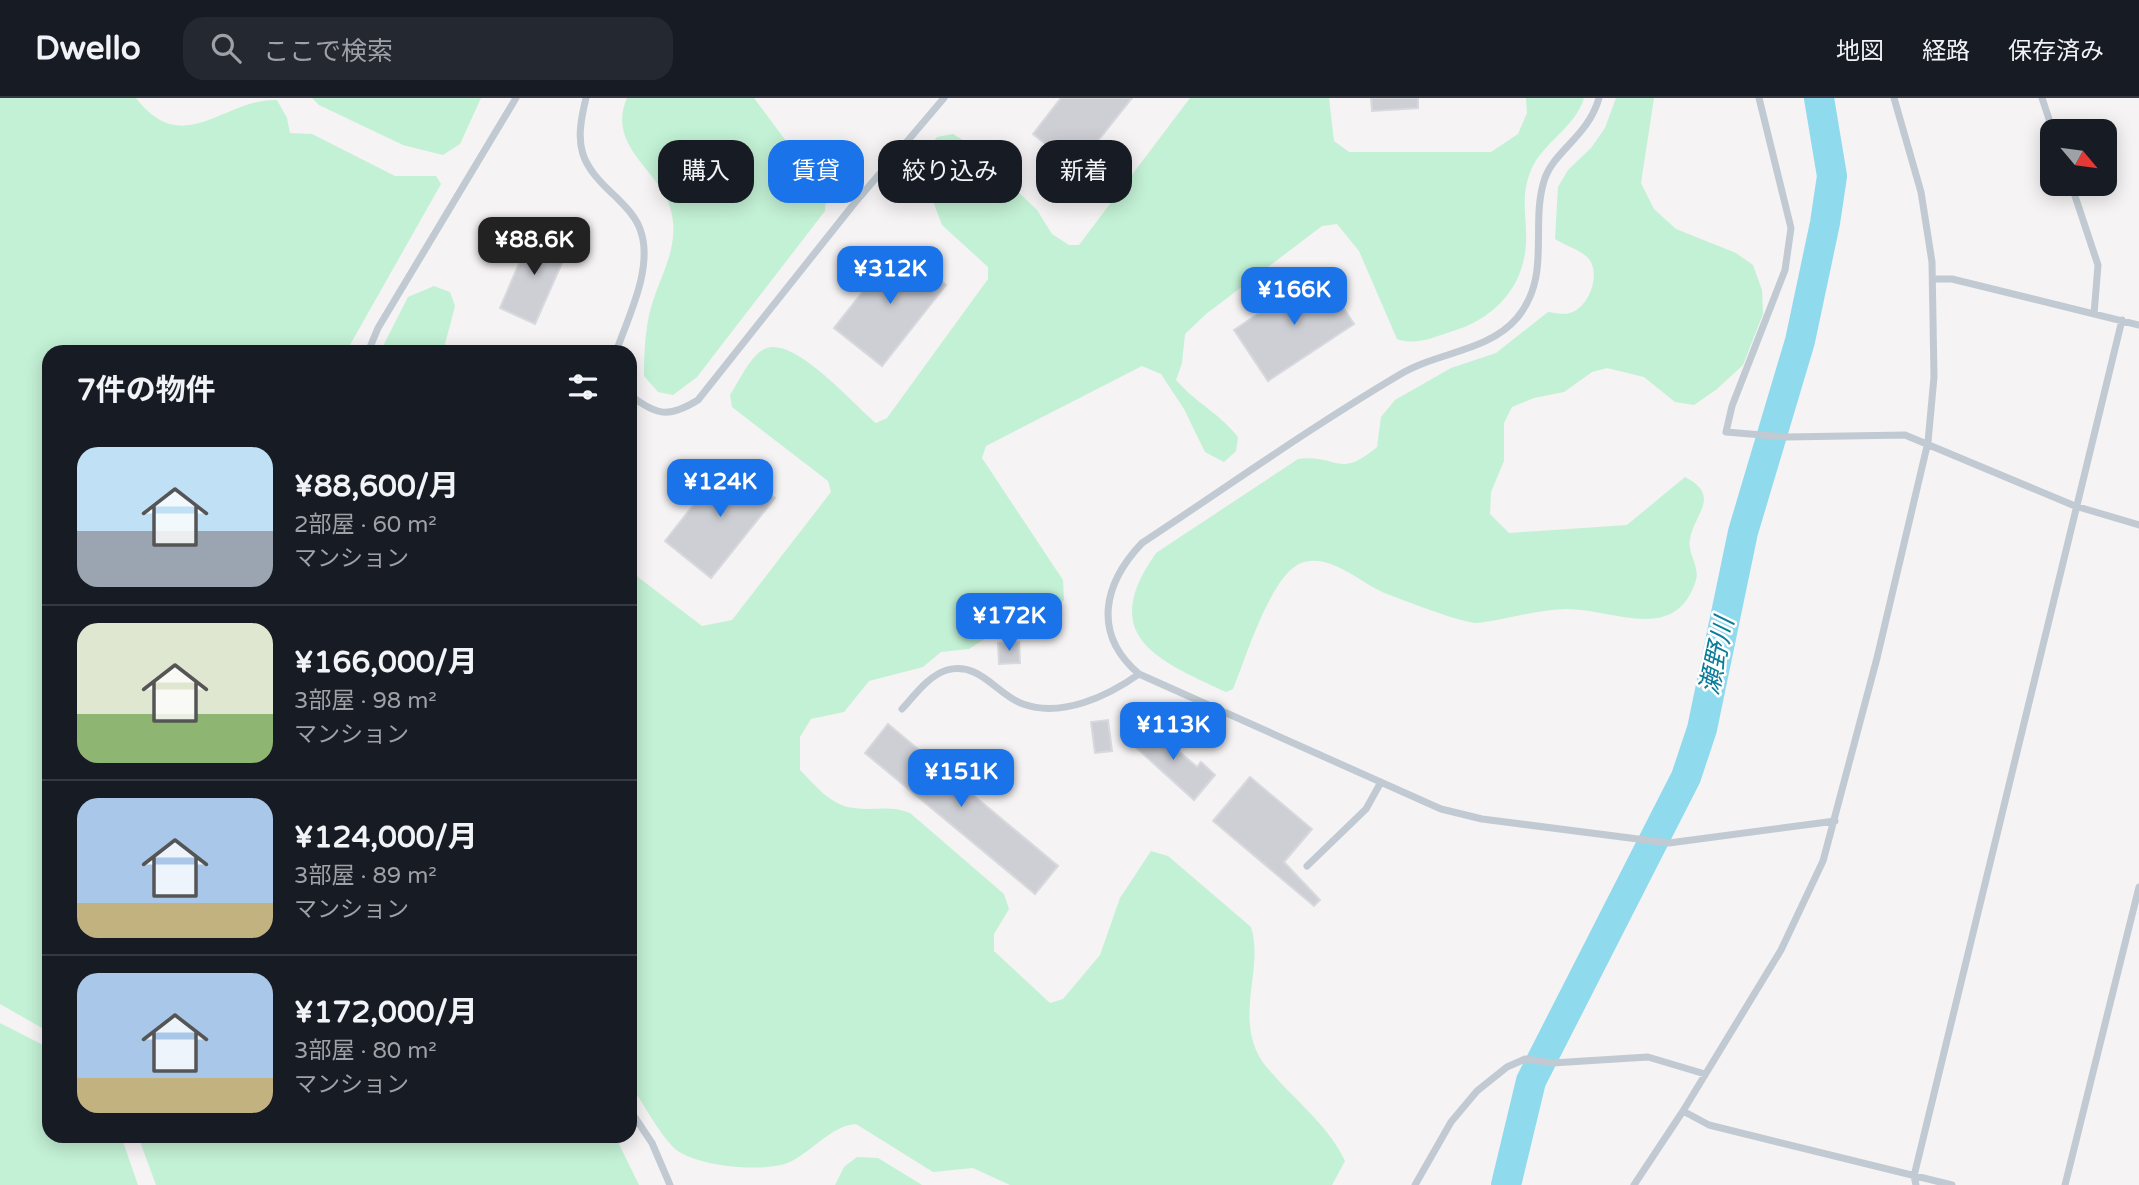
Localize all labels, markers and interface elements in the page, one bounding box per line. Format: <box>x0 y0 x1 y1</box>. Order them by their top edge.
search box <box>183 17 673 80</box>
text: Dwello <box>35 29 141 68</box>
icon: search <box>207 29 245 67</box>
text: ここで検索 <box>263 36 393 67</box>
text: 地図 <box>1836 37 1884 66</box>
text: 経路 <box>1922 37 1970 66</box>
text: 保存済み <box>2008 37 2104 66</box>
north arrow <box>2040 119 2118 196</box>
map controls <box>2040 119 2117 196</box>
chip: 購入 <box>658 140 754 203</box>
chip: 賃貸 <box>768 140 864 203</box>
chip: 絞り込み <box>878 140 1022 203</box>
chip: 新着 <box>1036 140 1132 203</box>
pin: ¥88.6K <box>477 218 591 277</box>
text: ¥88.6K <box>494 226 574 254</box>
pin: ¥312K <box>841 246 939 306</box>
text: ¥312K <box>853 255 927 283</box>
pin: ¥166K <box>1245 268 1343 327</box>
text: ¥166K <box>1257 276 1331 304</box>
icon: filters <box>564 368 602 406</box>
text: 7件の物件 <box>77 372 216 409</box>
pin: ¥124K <box>671 460 769 519</box>
text: ¥88,600/月 <box>294 468 459 505</box>
text: ¥124K <box>683 468 757 496</box>
icon: home <box>133 475 217 559</box>
text: 2部屋 · 60 m² <box>294 511 437 539</box>
text: マンション <box>294 545 409 573</box>
pin: ¥172K <box>960 594 1058 653</box>
text: ¥172K <box>972 602 1046 630</box>
water label: 瀬野川 <box>1694 612 1741 697</box>
text: ¥166,000/月 <box>294 644 478 681</box>
icon: home <box>133 651 217 735</box>
text: 3部屋 · 98 m² <box>294 687 437 715</box>
pin: ¥113K <box>1124 702 1222 762</box>
text: ¥113K <box>1136 711 1210 739</box>
text: マンション <box>294 721 409 749</box>
pin: ¥151K <box>912 750 1010 809</box>
text: ¥151K <box>924 758 998 786</box>
text: ¥124,000/月 <box>294 819 478 856</box>
icon: home <box>133 826 217 910</box>
text: 3部屋 · 89 m² <box>294 862 437 890</box>
text: マンション <box>294 896 409 924</box>
text: ¥172,000/月 <box>294 994 478 1031</box>
icon: home <box>133 1001 217 1085</box>
text: 3部屋 · 80 m² <box>294 1037 437 1065</box>
text: マンション <box>294 1071 409 1099</box>

